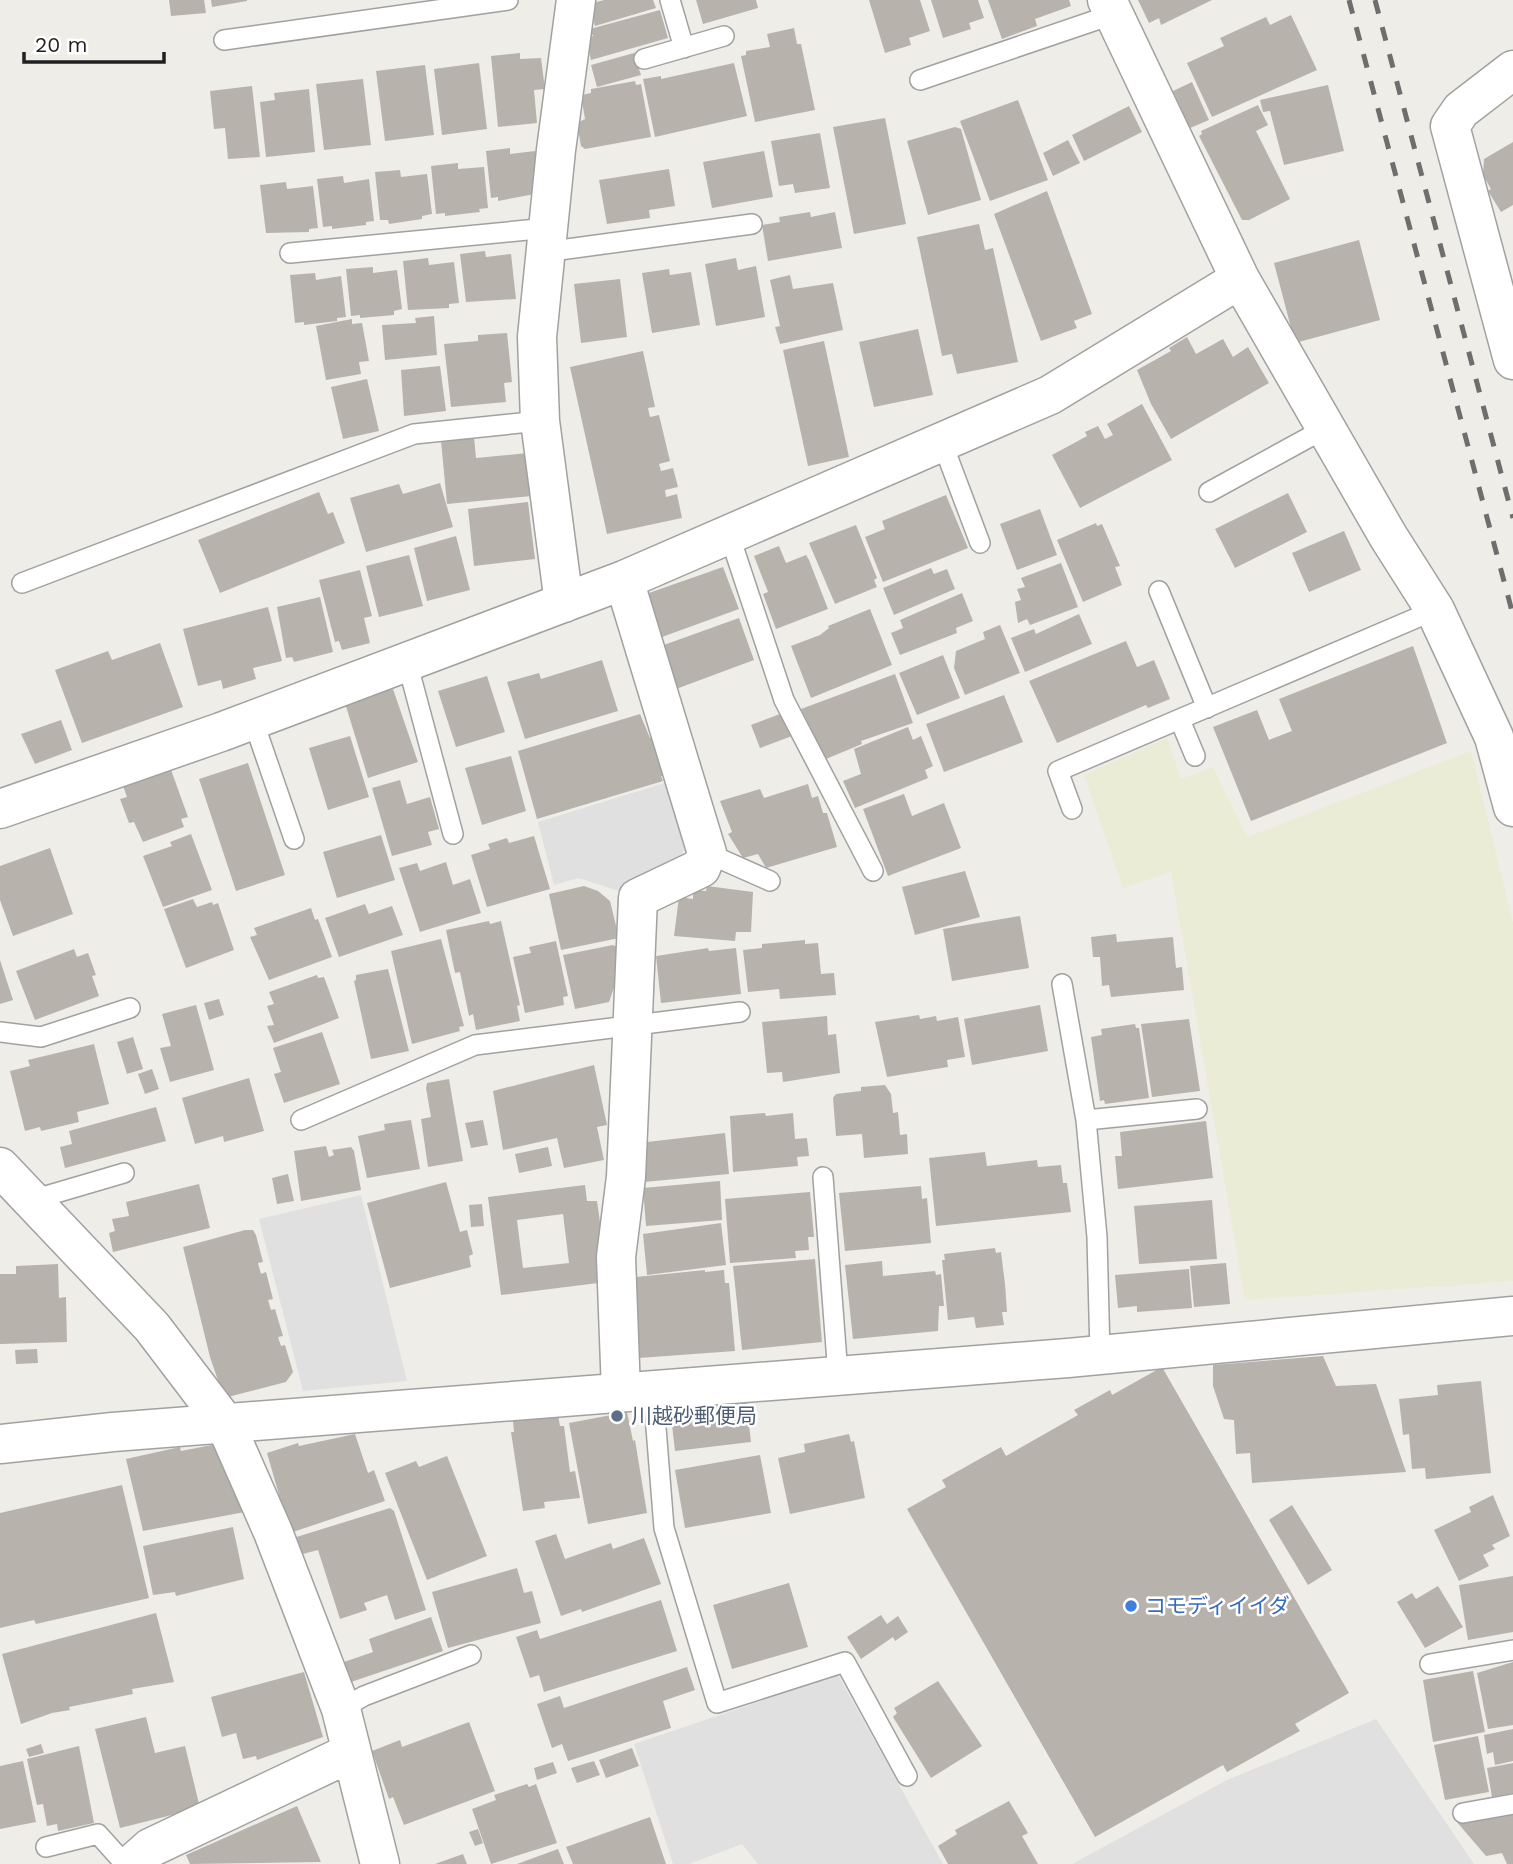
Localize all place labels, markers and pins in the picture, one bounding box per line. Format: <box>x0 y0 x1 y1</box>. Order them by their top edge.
place label: 川越砂郵便局 <box>631 1403 757 1428</box>
marker: 川越砂郵便局 <box>609 1408 625 1424</box>
place label: コモディイイダ <box>1145 1593 1290 1618</box>
marker: コモディイイダ <box>1123 1598 1139 1614</box>

